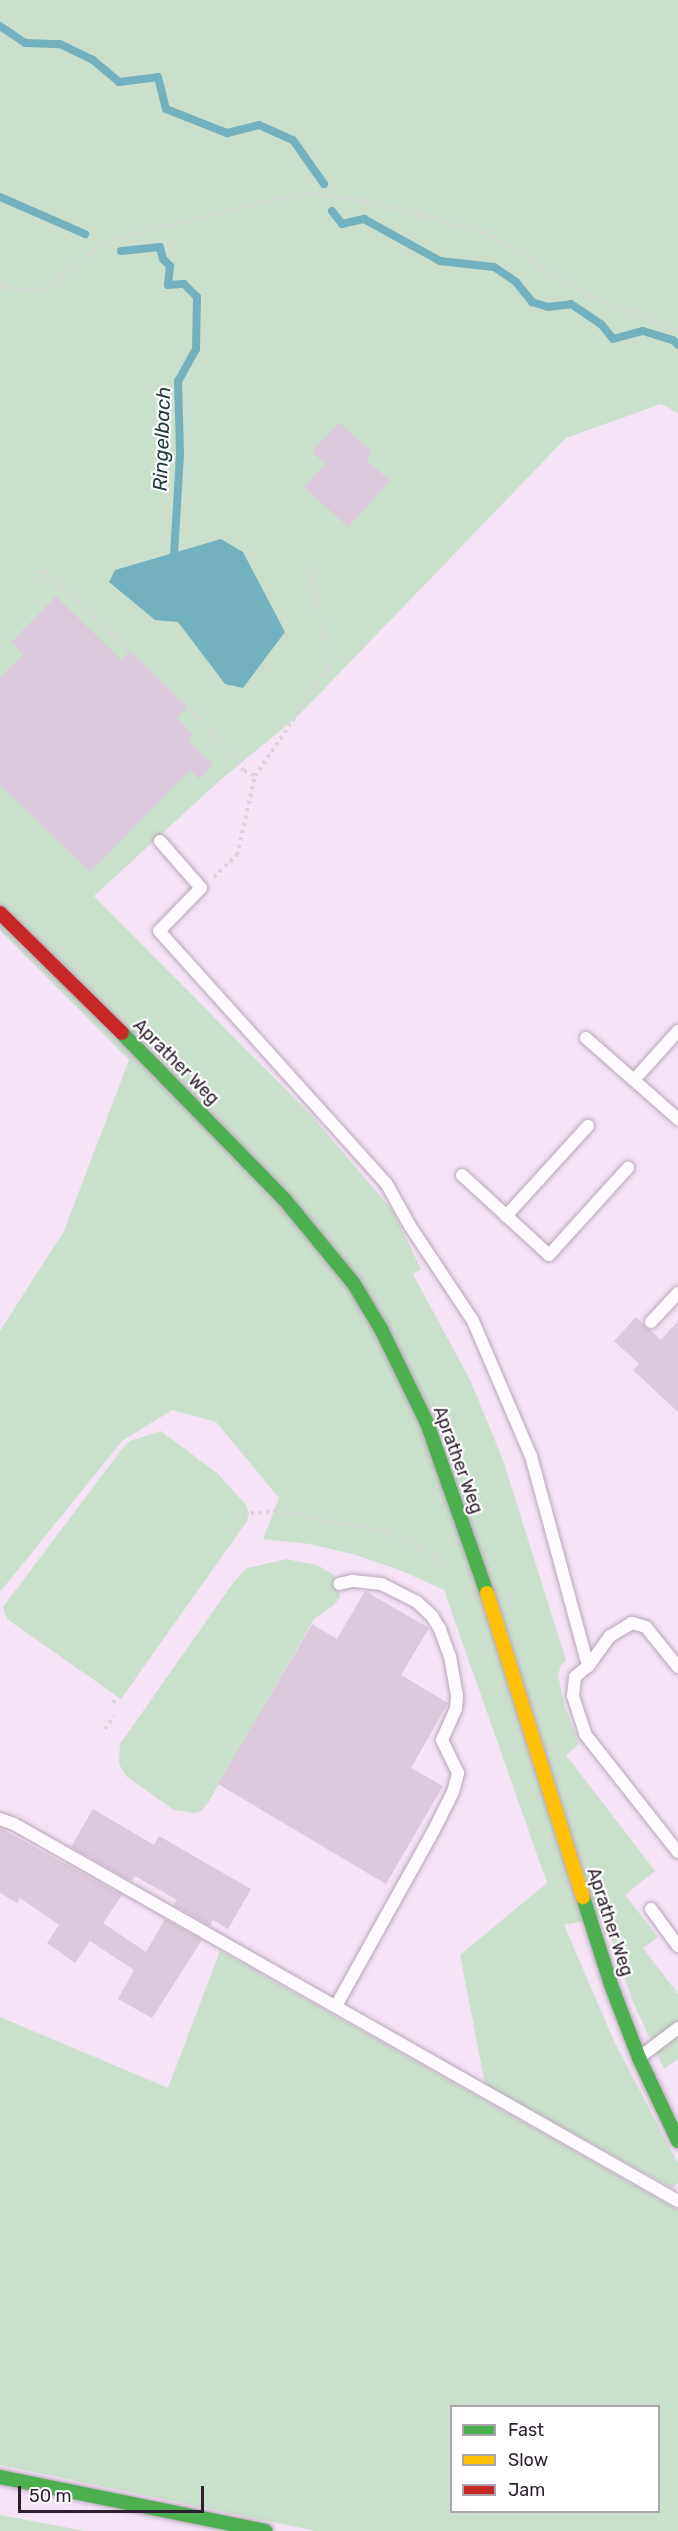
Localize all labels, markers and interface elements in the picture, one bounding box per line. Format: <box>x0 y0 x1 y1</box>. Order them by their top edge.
water label: Ringelbach <box>148 386 176 492</box>
street label: Aprather Weg <box>128 1014 224 1110</box>
street label: Aprather Weg <box>428 1403 488 1517</box>
street label: Aprather Weg <box>582 1865 638 1979</box>
legend <box>450 2405 660 2513</box>
text: Fast <box>508 2419 544 2441</box>
text: Slow <box>508 2449 548 2471</box>
scale bar <box>21 2474 207 2512</box>
text: Jam <box>508 2479 545 2501</box>
text: 50 m <box>29 2485 72 2507</box>

